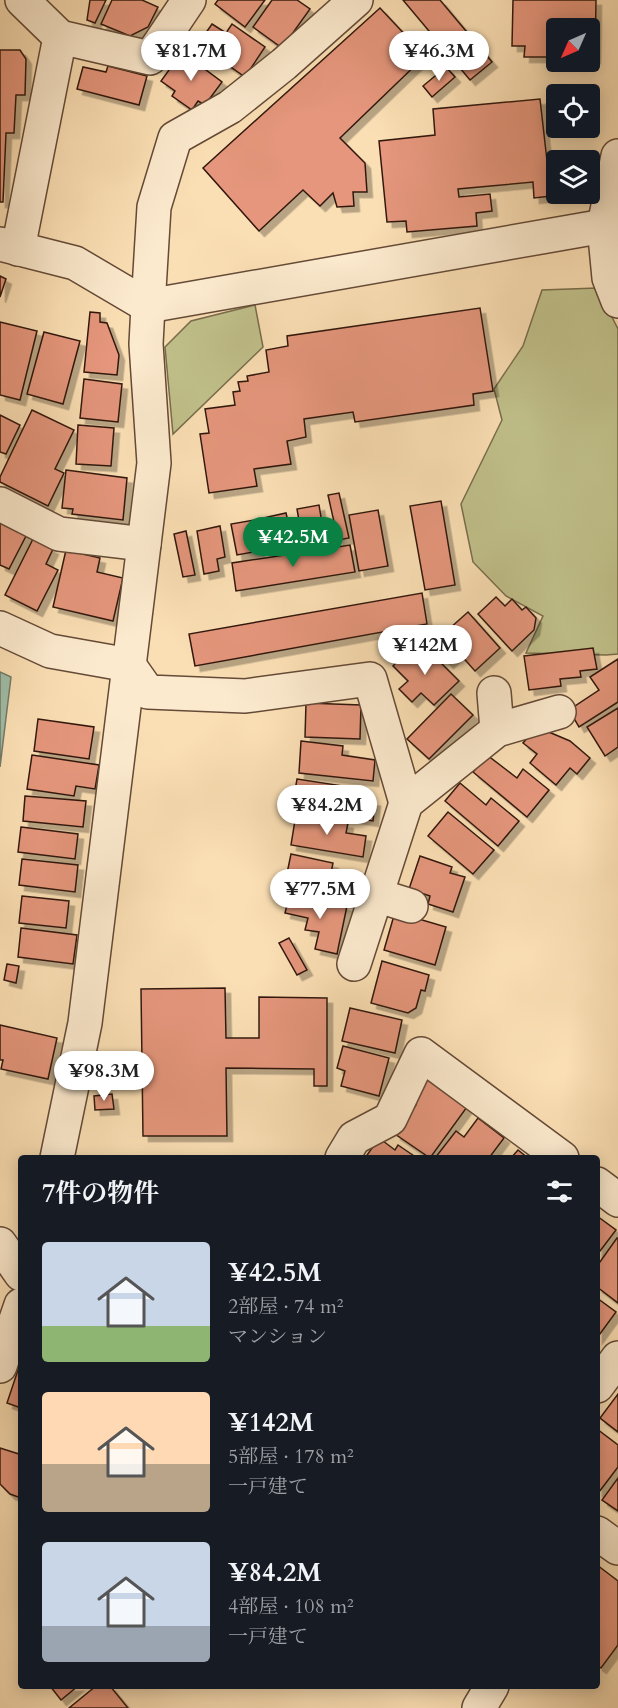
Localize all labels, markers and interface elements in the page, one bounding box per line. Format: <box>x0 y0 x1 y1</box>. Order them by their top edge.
north arrow <box>546 18 600 72</box>
map controls <box>546 18 600 204</box>
pin: ¥81.7M <box>142 31 240 82</box>
pin: ¥46.3M <box>390 31 488 82</box>
text: ¥81.7M <box>155 37 227 64</box>
text: ¥46.3M <box>403 37 475 64</box>
button: locate <box>546 84 600 138</box>
button: layers <box>546 150 600 204</box>
pin: ¥42.5M <box>244 517 342 568</box>
text: ¥42.5M <box>257 523 329 550</box>
pin: ¥142M <box>383 625 467 676</box>
text: ¥142M <box>392 631 458 658</box>
pin: ¥84.2M <box>278 785 376 836</box>
text: ¥84.2M <box>291 791 363 818</box>
pin: ¥77.5M <box>271 869 369 920</box>
text: ¥77.5M <box>284 875 356 902</box>
pin: ¥98.3M <box>55 1051 153 1102</box>
text: ¥98.3M <box>68 1057 140 1084</box>
icon: filters <box>543 1175 576 1208</box>
text: 7件の物件 <box>42 1176 159 1211</box>
text: ¥42.5M <box>228 1255 321 1290</box>
icon: home <box>90 1266 162 1338</box>
text: 2部屋 · 74 m² <box>228 1293 344 1320</box>
text: マンション <box>228 1323 327 1350</box>
text: ¥142M <box>228 1405 314 1440</box>
icon: home <box>90 1416 162 1488</box>
text: 5部屋 · 178 m² <box>228 1443 354 1470</box>
text: 一戸建て <box>228 1473 308 1500</box>
text: ¥84.2M <box>228 1555 321 1590</box>
icon: home <box>90 1566 162 1638</box>
text: 4部屋 · 108 m² <box>228 1593 354 1620</box>
text: 一戸建て <box>228 1623 308 1650</box>

